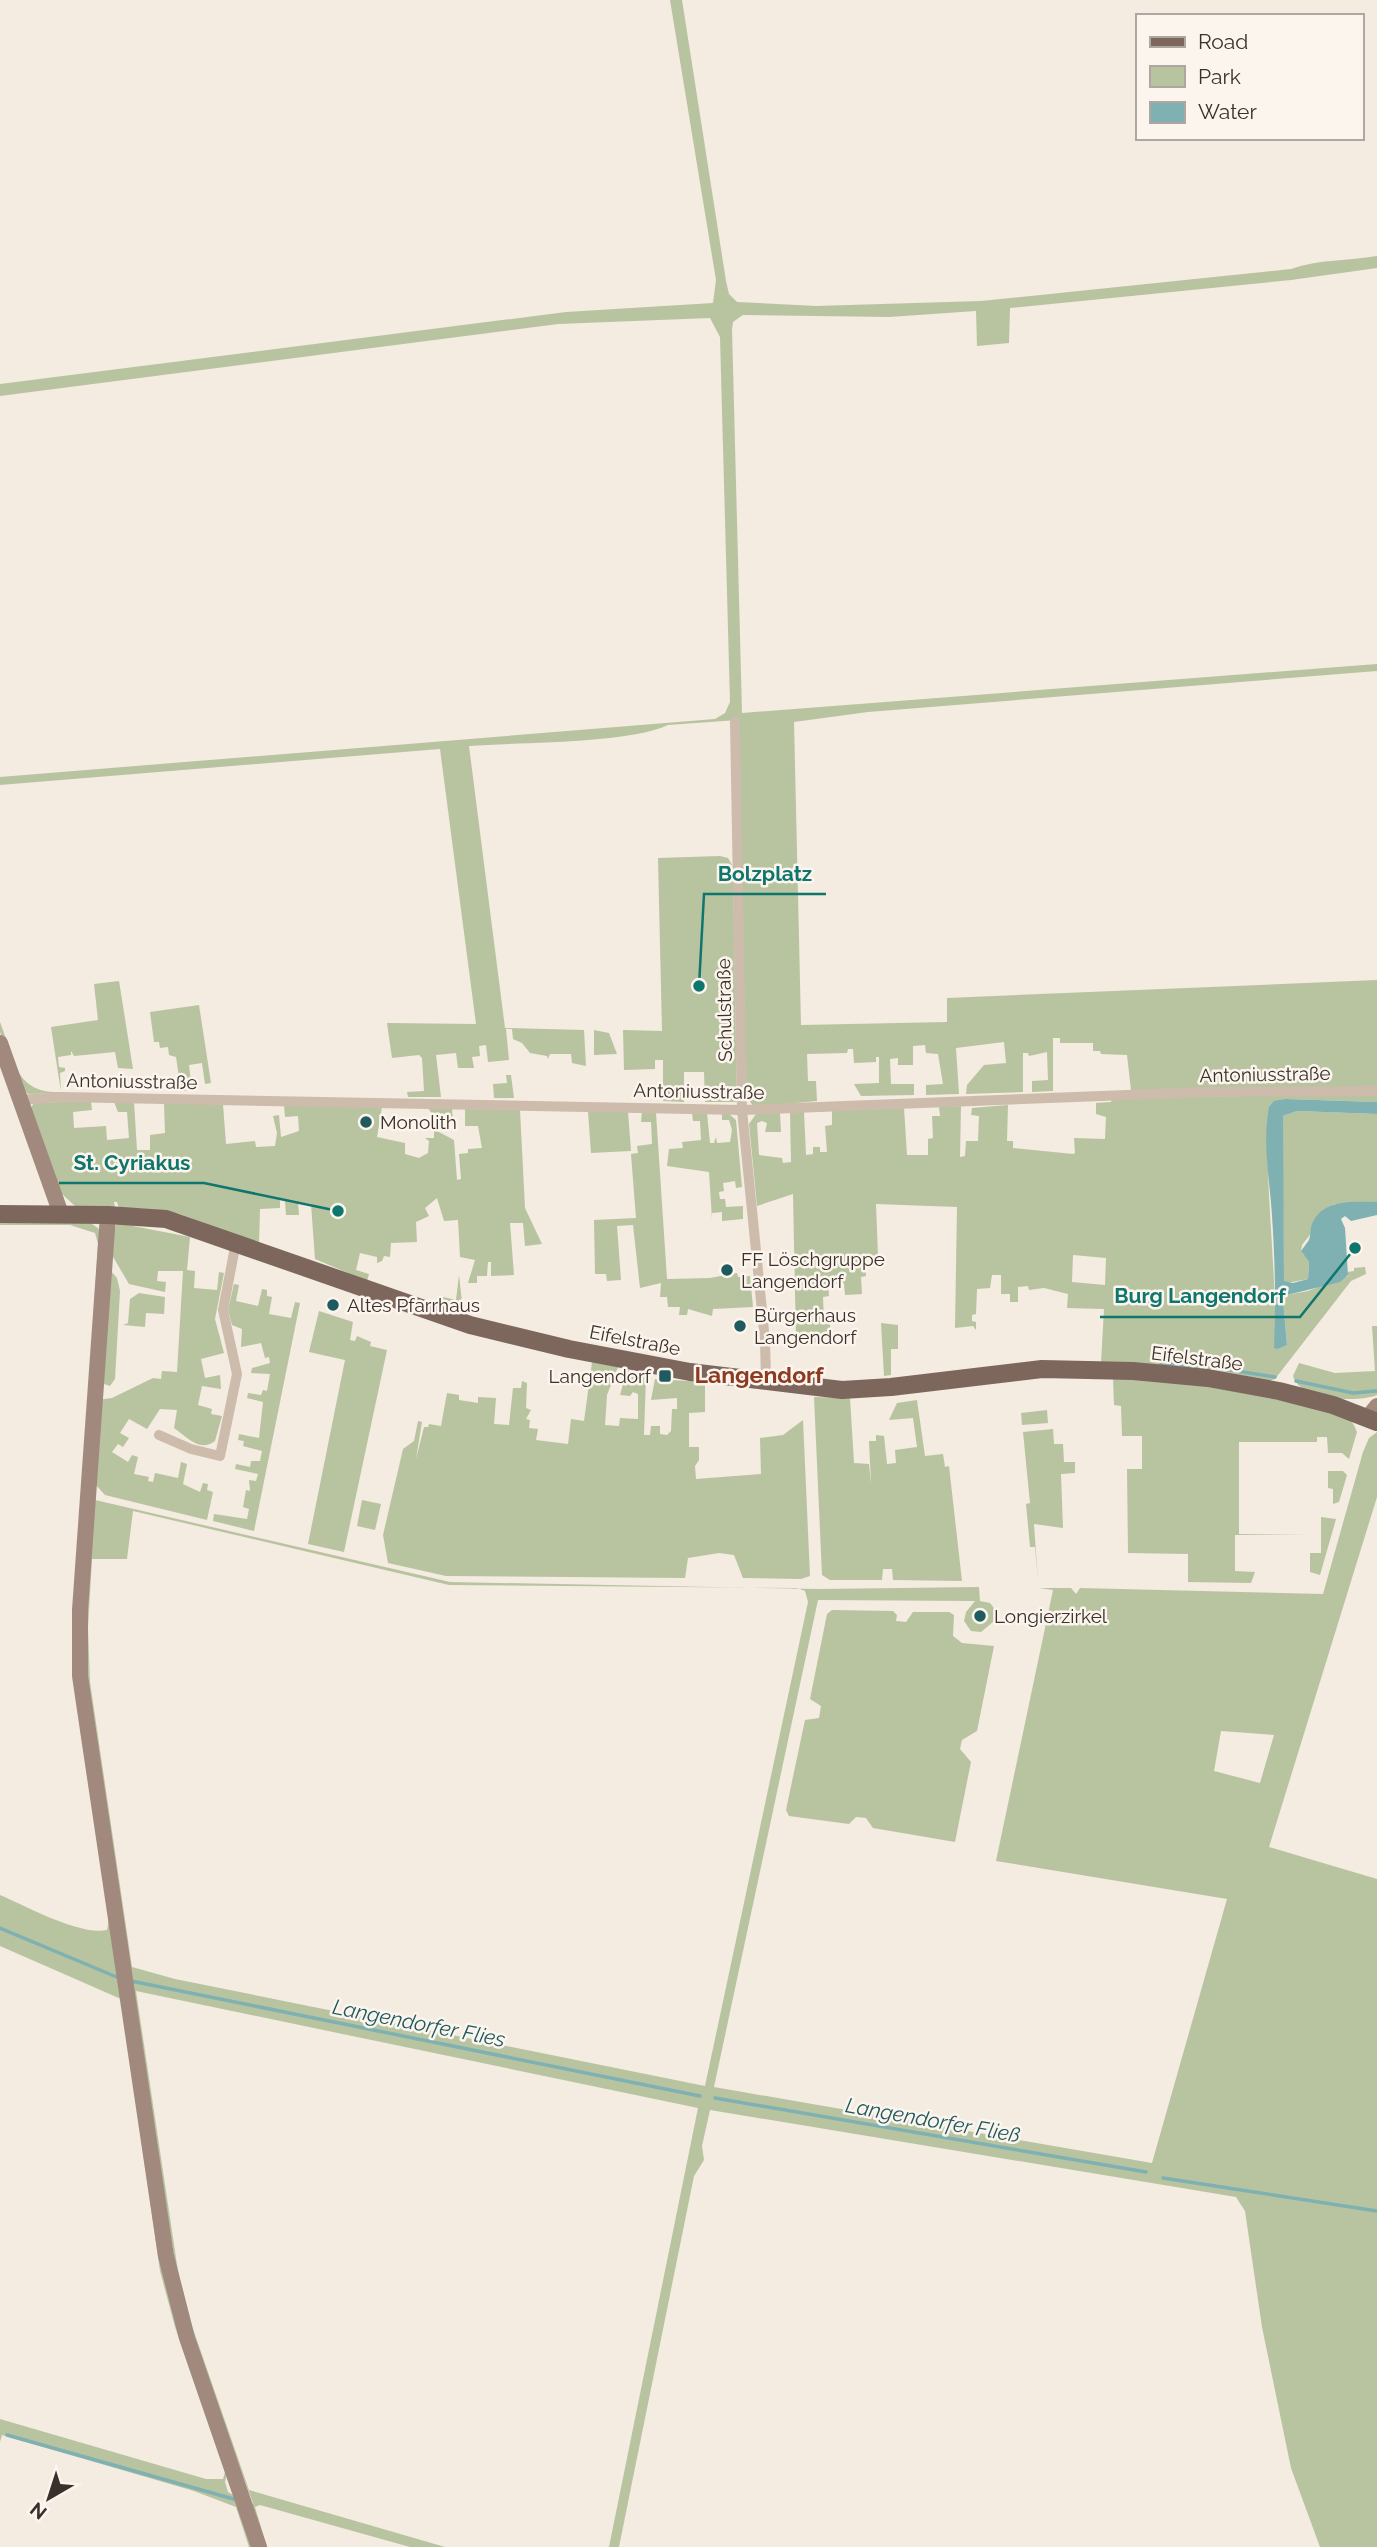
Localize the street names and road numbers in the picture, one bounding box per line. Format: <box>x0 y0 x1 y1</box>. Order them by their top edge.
street label: Schulstraße <box>712 958 736 1062</box>
street label: Antoniusstraße <box>1199 1062 1331 1086</box>
street label: Antoniusstraße <box>66 1069 198 1093</box>
street label: Antoniusstraße <box>633 1079 765 1103</box>
street label: Eifelstraße <box>588 1320 682 1360</box>
street label: Eifelstraße <box>1150 1341 1244 1375</box>

